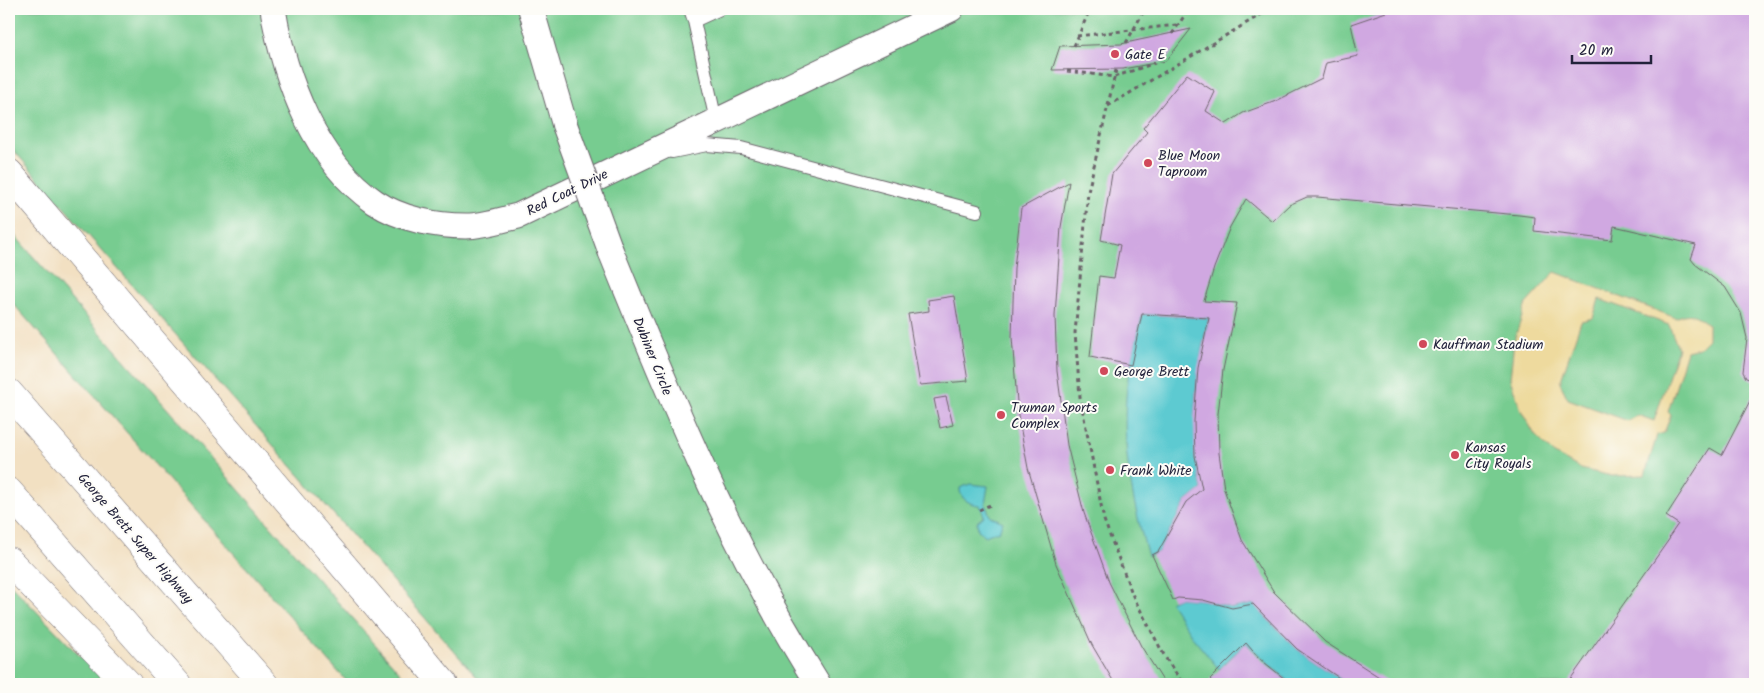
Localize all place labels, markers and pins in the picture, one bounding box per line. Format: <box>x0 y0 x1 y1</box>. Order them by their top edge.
place label: Gate E <box>1125 44 1166 66</box>
marker: Gate E <box>1109 48 1121 60</box>
place label: Blue Moon Taproom <box>1158 145 1220 183</box>
marker: Blue Moon Taproom <box>1142 157 1154 169</box>
place label: Kauffman Stadium <box>1433 334 1544 356</box>
marker: Kauffman Stadium <box>1417 338 1429 350</box>
place label: George Brett <box>1114 361 1190 383</box>
marker: George Brett <box>1098 365 1110 377</box>
place label: Truman Sports Complex <box>1011 397 1097 435</box>
marker: Truman Sports Complex <box>995 409 1007 421</box>
place label: Kansas City Royals <box>1465 437 1531 475</box>
marker: Kansas City Royals <box>1449 449 1461 461</box>
place label: Frank White <box>1120 460 1192 482</box>
marker: Frank White <box>1104 464 1116 476</box>

